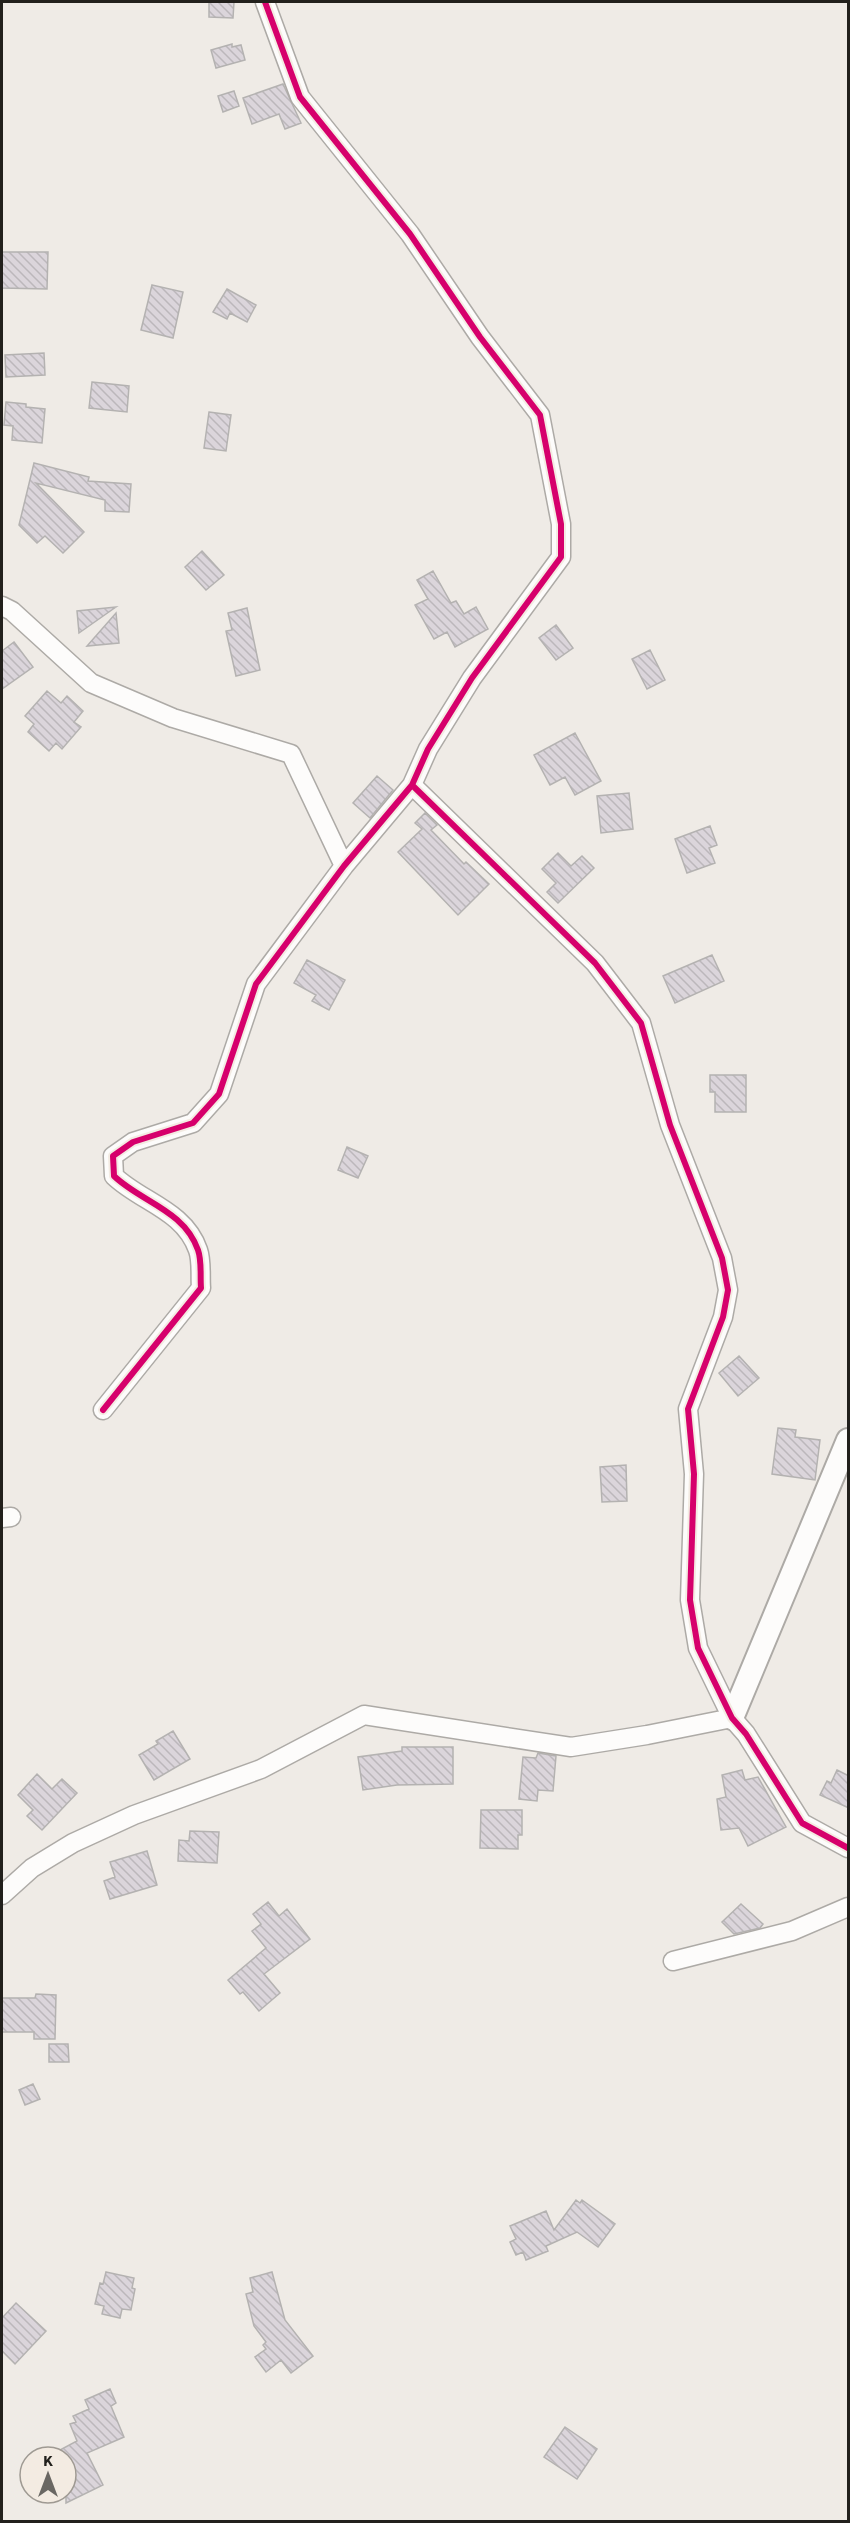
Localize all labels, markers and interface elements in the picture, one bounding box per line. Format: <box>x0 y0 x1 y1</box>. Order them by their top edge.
north arrow <box>18 2445 78 2505</box>
text: K <box>43 2450 53 2472</box>

